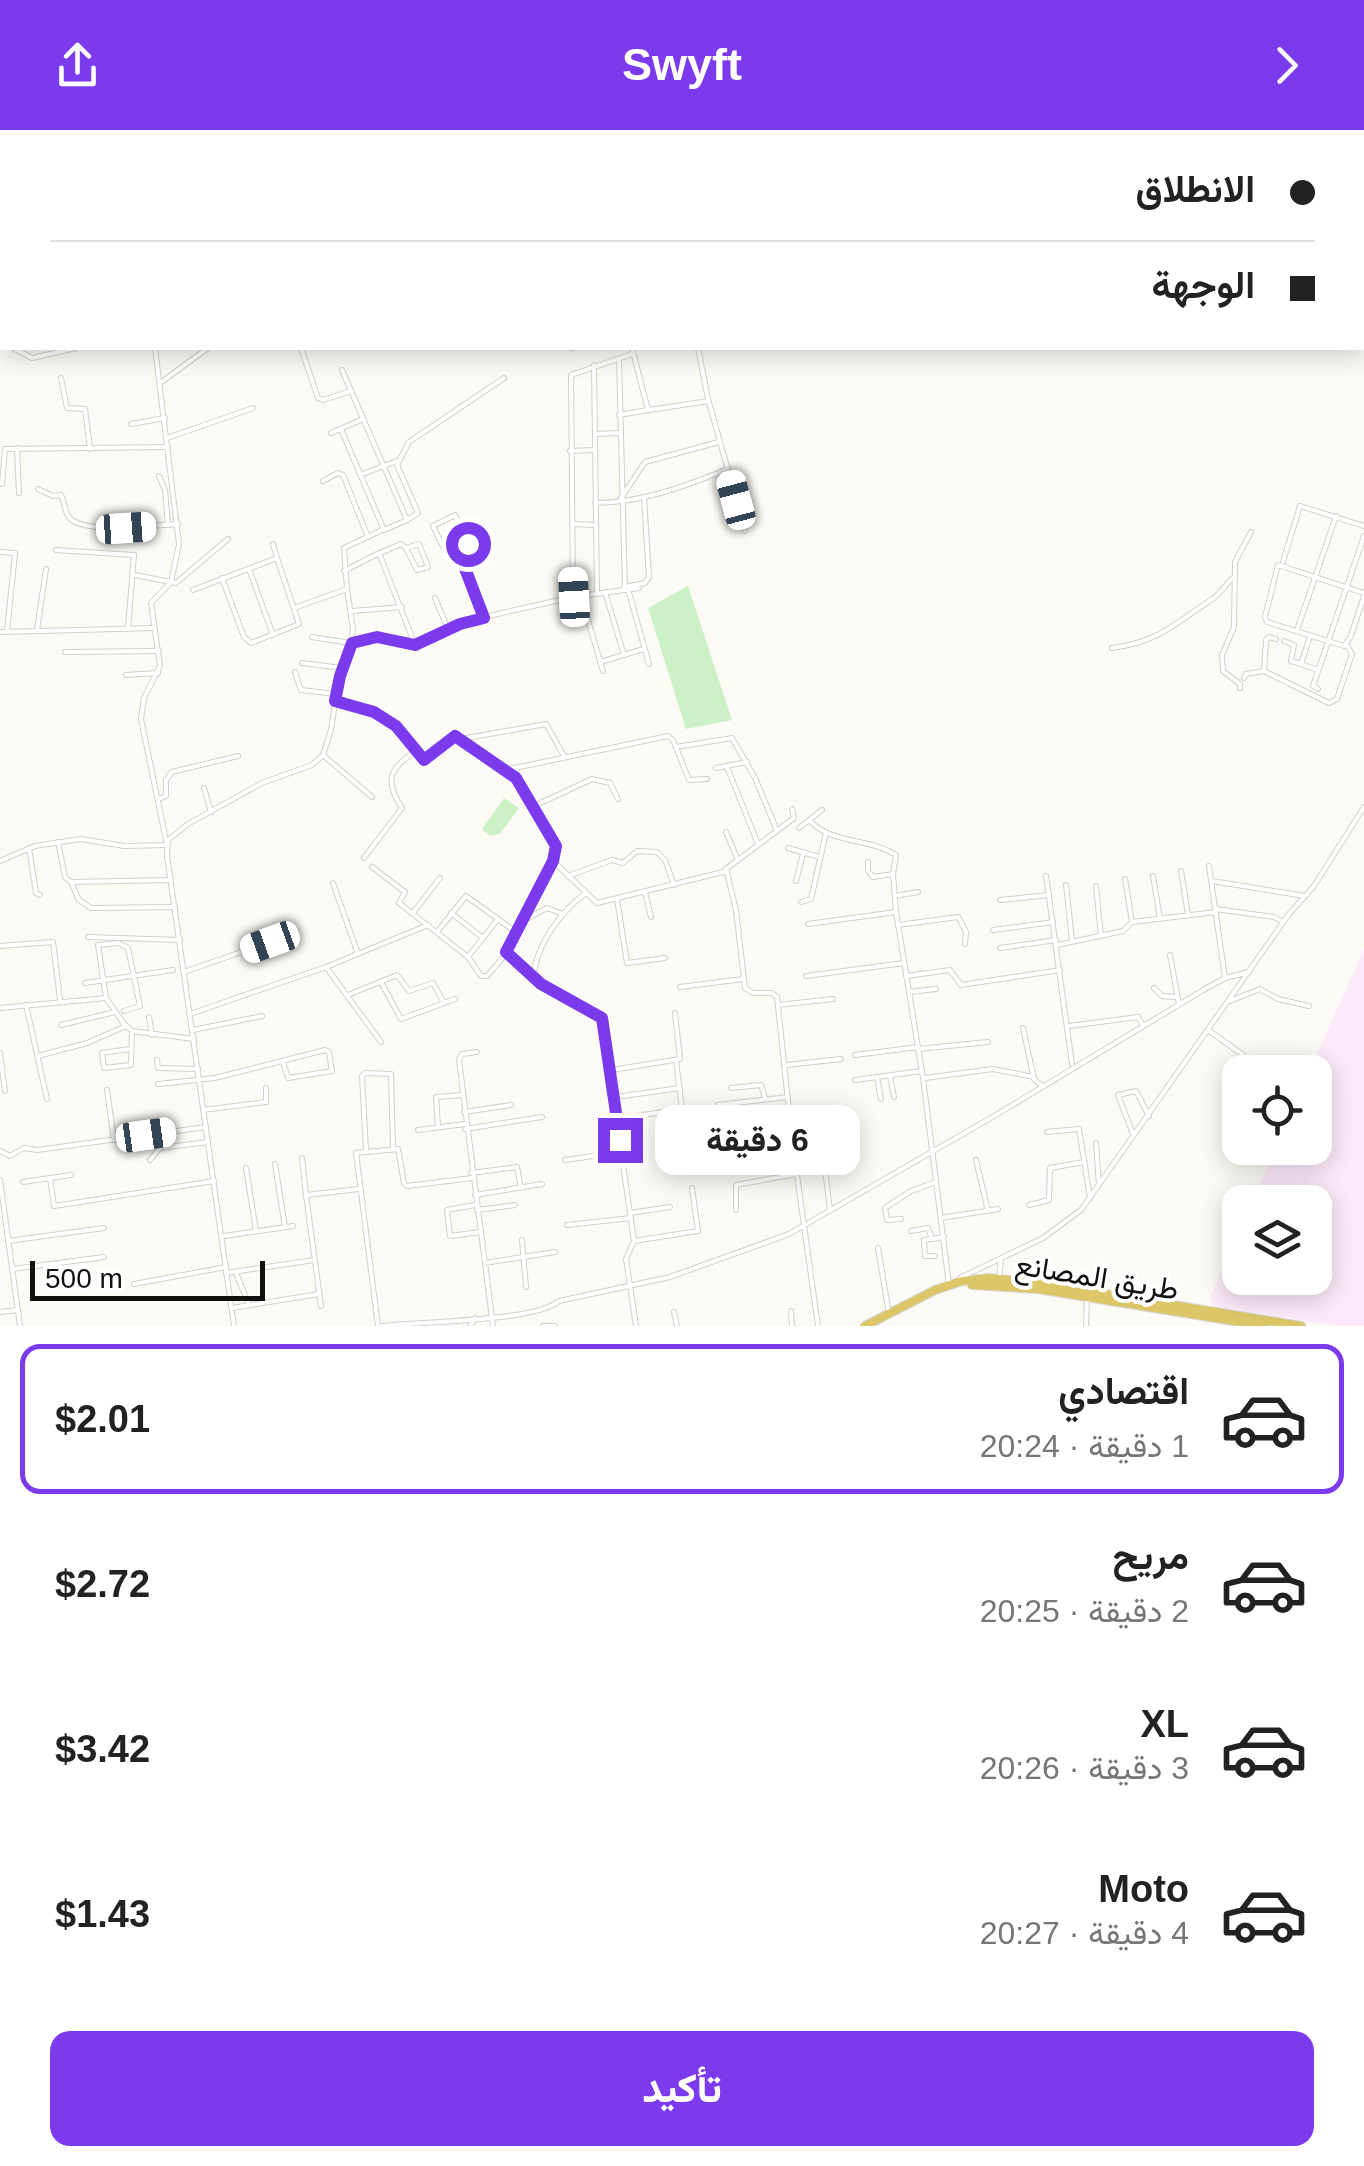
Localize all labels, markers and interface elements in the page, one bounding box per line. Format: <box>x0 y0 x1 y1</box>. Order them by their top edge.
icon: share <box>50 38 105 93</box>
icon: forward <box>1259 38 1314 93</box>
text: Swyft <box>622 39 742 90</box>
text: الانطلاق <box>1136 168 1255 210</box>
text: الوجهة <box>1152 264 1255 306</box>
car <box>714 467 758 533</box>
car <box>95 511 157 545</box>
route start <box>446 522 491 567</box>
car <box>557 566 591 628</box>
car <box>237 918 303 966</box>
map controls <box>1222 1055 1332 1295</box>
button: locate <box>1222 1055 1332 1165</box>
callout: 6 دقيقة <box>655 1105 860 1175</box>
car <box>114 1116 178 1154</box>
route end <box>598 1118 643 1163</box>
text: 6 دقيقة <box>706 1122 809 1158</box>
button: layers <box>1222 1185 1332 1295</box>
street label: طريق المصانع <box>1012 1247 1181 1310</box>
scale bar <box>30 1256 265 1300</box>
text: 500 m <box>45 1263 123 1294</box>
text: اقتصادي <box>1058 1370 1189 1412</box>
icon: car <box>1219 1374 1309 1464</box>
text: $2.01 <box>55 1398 150 1440</box>
text: 1 دقيقة · 20:24 <box>980 1428 1189 1464</box>
text: مريح <box>1113 1535 1189 1577</box>
icon: car <box>1219 1539 1309 1629</box>
text: $2.72 <box>55 1563 150 1605</box>
text: 2 دقيقة · 20:25 <box>980 1593 1189 1629</box>
text: XL <box>1140 1703 1189 1745</box>
icon: car <box>1219 1704 1309 1794</box>
text: $3.42 <box>55 1728 150 1770</box>
text: 3 دقيقة · 20:26 <box>980 1750 1189 1786</box>
text: Moto <box>1098 1868 1189 1910</box>
icon: car <box>1219 1869 1309 1959</box>
text: $1.43 <box>55 1893 150 1935</box>
text: 4 دقيقة · 20:27 <box>980 1915 1189 1951</box>
button: تأكيد <box>50 2031 1314 2146</box>

